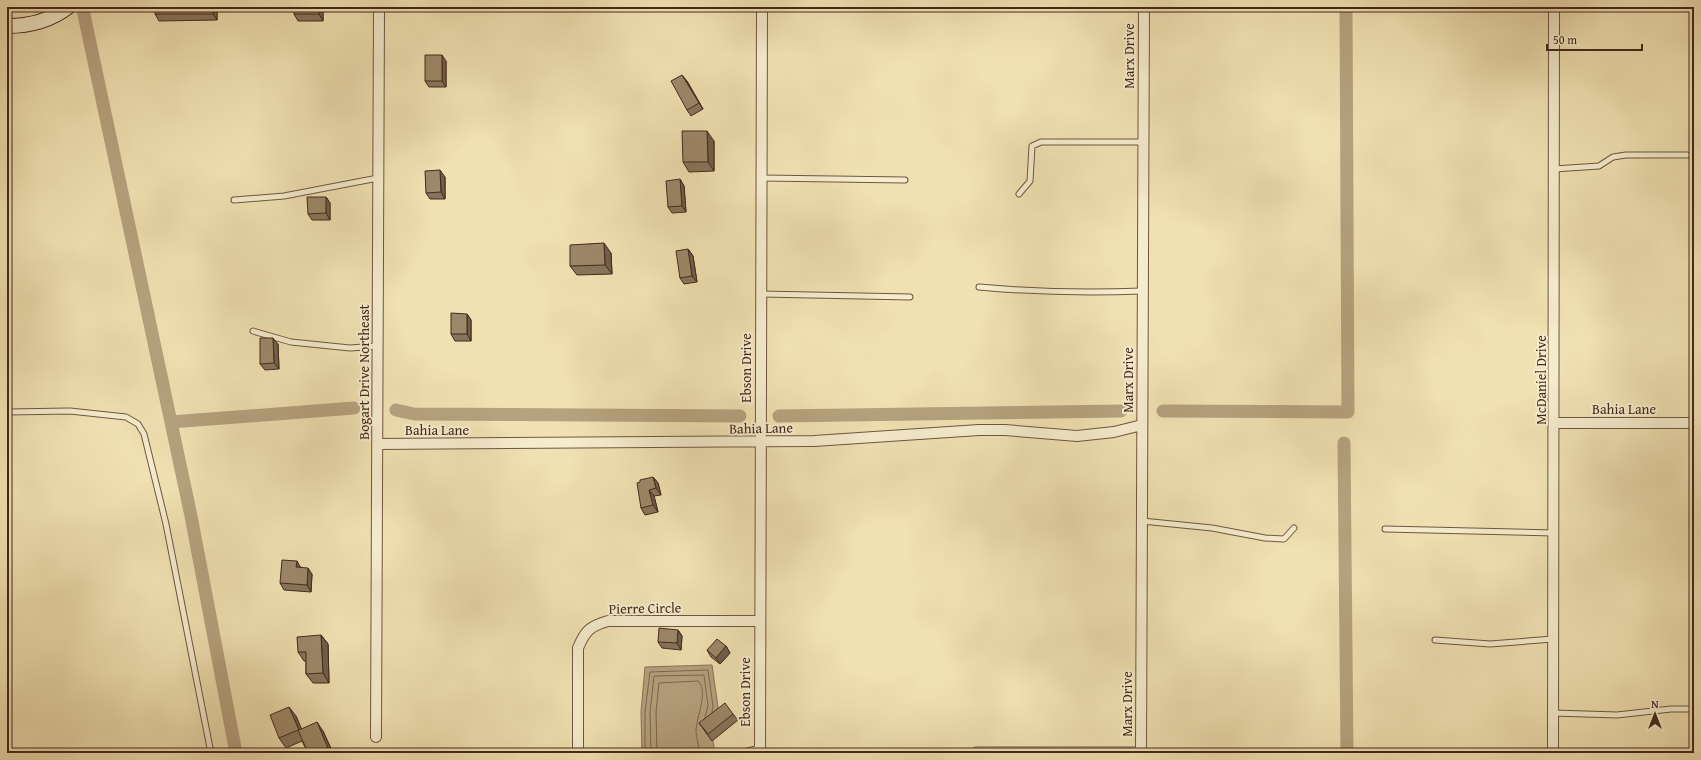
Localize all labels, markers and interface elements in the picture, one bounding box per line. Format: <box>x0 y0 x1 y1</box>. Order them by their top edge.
street label: Marx Drive <box>1119 23 1139 89</box>
scale bar <box>1547 26 1642 52</box>
text: 50 m <box>1553 31 1577 48</box>
street label: Bogart Drive Northeast <box>354 304 374 440</box>
street label: Ebson Drive <box>736 333 756 403</box>
street label: McDaniel Drive <box>1531 335 1551 425</box>
street label: Marx Drive <box>1118 347 1138 413</box>
street label: Bahia Lane <box>1592 399 1656 419</box>
street label: Bahia Lane <box>729 417 794 439</box>
street label: Bahia Lane <box>405 420 469 440</box>
street label: Pierre Circle <box>609 597 682 619</box>
street label: Ebson Drive <box>735 657 755 727</box>
street label: Marx Drive <box>1117 671 1137 737</box>
north arrow <box>1635 694 1675 734</box>
text: N <box>1651 696 1659 712</box>

